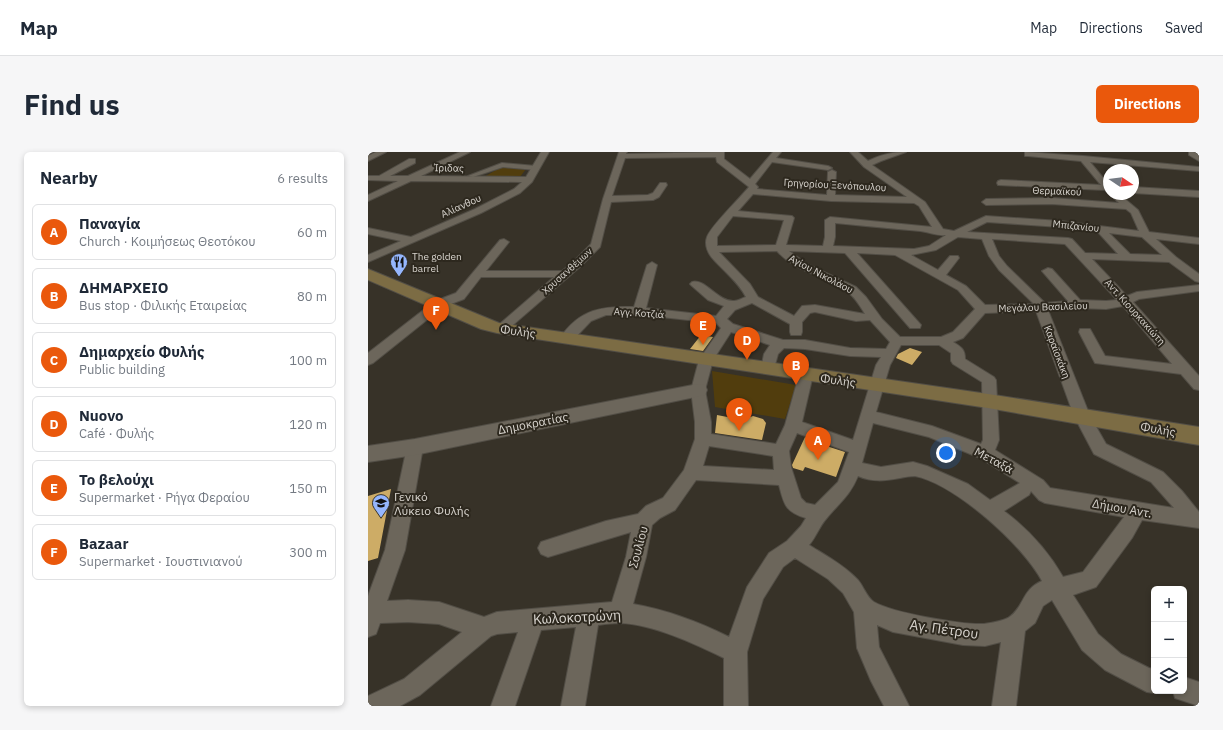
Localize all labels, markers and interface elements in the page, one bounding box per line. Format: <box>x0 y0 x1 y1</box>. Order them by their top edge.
text: Map <box>20 16 58 40</box>
text: Map <box>1030 19 1057 37</box>
text: Directions <box>1079 19 1143 37</box>
text: Saved <box>1165 19 1203 37</box>
button: Directions <box>1096 85 1199 123</box>
text: Find us <box>24 86 120 123</box>
street label: Ίριδας <box>433 161 464 175</box>
north arrow <box>1103 164 1139 200</box>
text: Nearby <box>40 167 98 189</box>
text: 6 results <box>277 170 328 187</box>
street label: Γρηγορίου Ξενόπουλου <box>783 176 887 194</box>
street label: Θερμαϊκού <box>1032 184 1082 198</box>
street label: Αλίανθου <box>439 191 483 221</box>
text: Παναγία <box>79 214 141 233</box>
street label: Μπιζανίου <box>1052 217 1100 235</box>
text: A <box>50 224 58 241</box>
text: 60 m <box>297 224 327 241</box>
text: Church · Κοιμήσεως Θεοτόκου <box>79 233 256 250</box>
street label: Χρυσανθέμων <box>539 245 595 297</box>
place label: The golden barrel <box>412 250 462 275</box>
restaurant icon: The golden barrel <box>389 252 409 277</box>
street label: Αγίου Νικολάου <box>787 252 855 296</box>
street label: Αντ. Κιουρκακιώτη <box>1102 276 1168 348</box>
text: ΔΗΜΑΡΧΕΙΟ <box>79 278 168 297</box>
text: B <box>50 288 58 305</box>
text: 80 m <box>297 288 327 305</box>
text: Bus stop · Φιλικής Εταιρείας <box>79 297 247 314</box>
pin: F <box>423 297 449 330</box>
street label: Μεγάλου Βασιλείου <box>998 299 1088 315</box>
street label: Αγγ. Κοτζιά <box>613 305 665 321</box>
pin: E <box>690 312 716 345</box>
street label: Φυλής <box>499 321 537 341</box>
street label: Καραϊσκάκη <box>1041 324 1073 380</box>
pin: D <box>734 327 760 360</box>
text: Δημαρχείο Φυλής <box>79 342 205 361</box>
text: C <box>50 352 58 369</box>
text: 100 m <box>289 352 327 369</box>
pin: B <box>783 352 809 385</box>
text: Public building <box>79 361 165 378</box>
street label: Φυλής <box>819 370 857 390</box>
pin: C <box>726 398 752 431</box>
text: Nuovo <box>79 406 124 425</box>
street label: Δημοκρατίας <box>496 409 570 437</box>
text: D <box>49 416 59 433</box>
text: 120 m <box>289 416 327 433</box>
street label: Φυλής <box>1139 419 1177 440</box>
text: Café · Φυλής <box>79 425 154 442</box>
pin: A <box>805 427 831 460</box>
your location <box>936 443 956 463</box>
street label: Μεταξά <box>972 444 1016 477</box>
text: Το βελούχι <box>79 470 154 489</box>
text: E <box>50 480 58 497</box>
text: 150 m <box>289 480 327 497</box>
text: Supermarket · Ρήγα Φεραίου <box>79 489 250 506</box>
place label: Γενικό Λύκειο Φυλής <box>394 489 470 518</box>
school or university icon: Γενικό Λύκειο Φυλής <box>371 493 391 518</box>
street label: Δήμου Αντ. <box>1091 495 1153 521</box>
street label: Σουλίου <box>625 524 651 570</box>
text: Bazaar <box>79 534 128 553</box>
text: F <box>50 544 58 561</box>
text: 300 m <box>289 544 327 561</box>
text: Supermarket · Ιουστινιανού <box>79 553 243 570</box>
map controls <box>1151 586 1187 694</box>
button: + <box>1151 586 1187 622</box>
street label: Κωλοκοτρώνη <box>532 606 622 628</box>
street label: Αγ. Πέτρου <box>909 615 979 643</box>
button: − <box>1151 622 1187 658</box>
button: layers <box>1151 658 1187 694</box>

